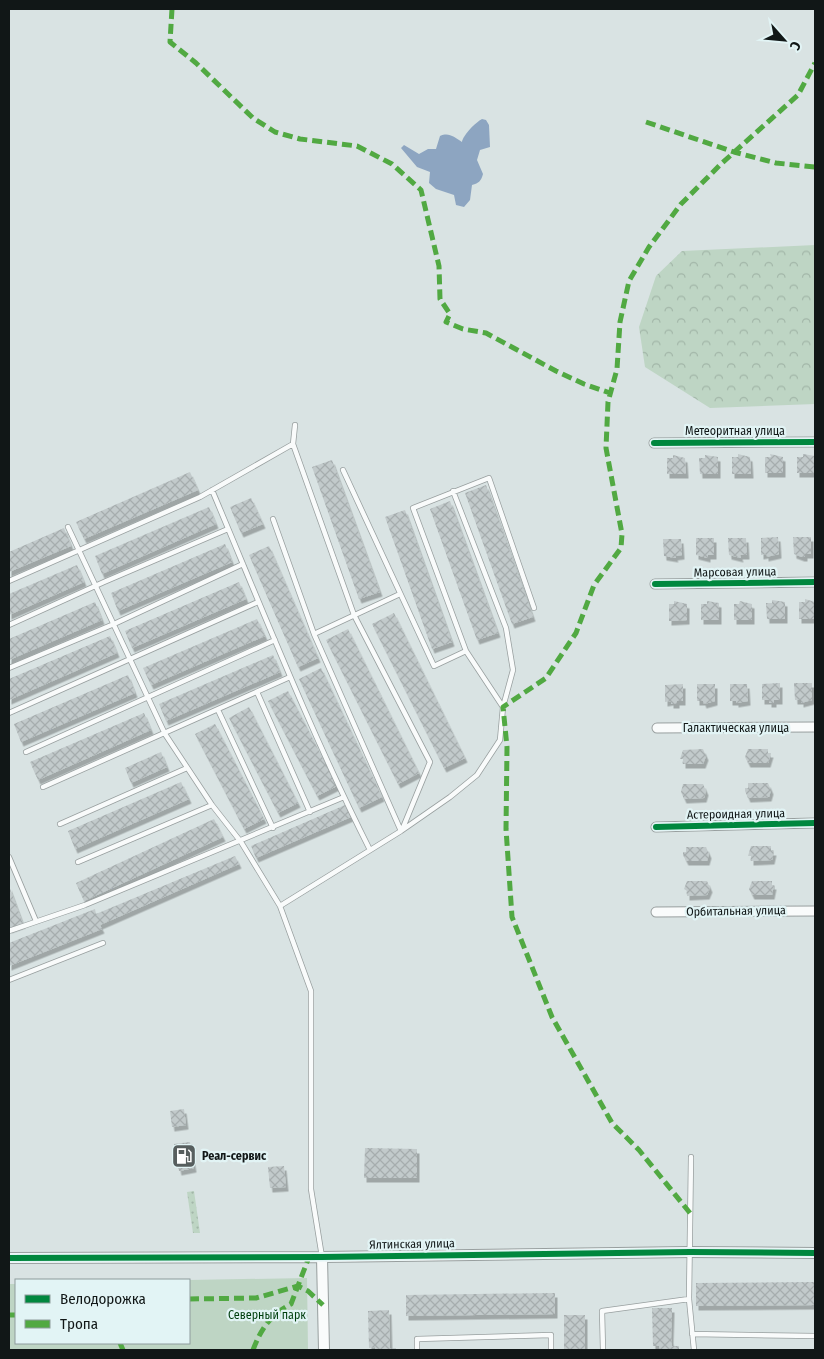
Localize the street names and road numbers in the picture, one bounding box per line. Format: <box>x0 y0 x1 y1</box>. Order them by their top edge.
street label: Метеоритная улица <box>685 424 785 438</box>
street label: Марсовая улица <box>694 564 777 580</box>
street label: Галактическая улица <box>683 721 789 735</box>
street label: Астероидная улица <box>687 806 785 822</box>
street label: Орбитальная улица <box>686 903 786 919</box>
street label: Ялтинская улица <box>369 1236 455 1252</box>

